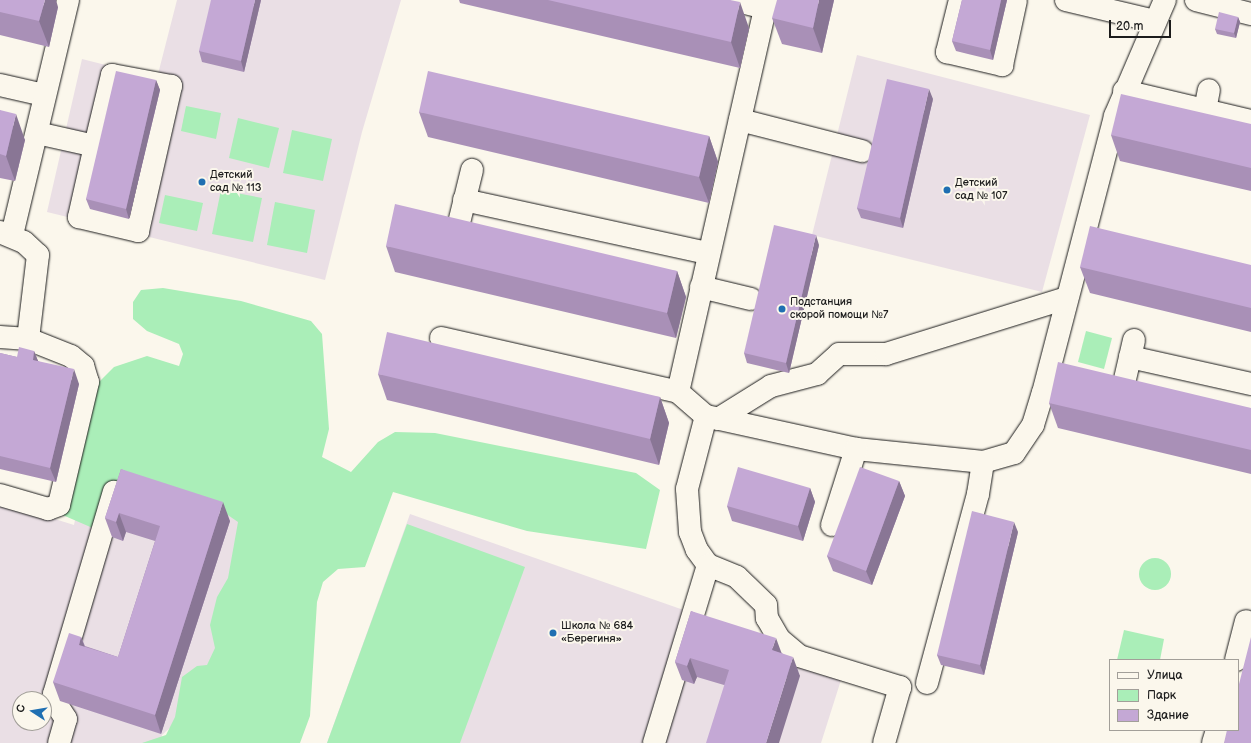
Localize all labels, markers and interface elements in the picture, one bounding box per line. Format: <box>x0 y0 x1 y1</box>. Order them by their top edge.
scale bar <box>1111 12 1173 38</box>
text: 20 m <box>1116 19 1143 34</box>
place label: Детский сад № 113 <box>210 169 262 195</box>
marker: Детский сад № 113 <box>197 177 207 187</box>
place label: Детский сад № 107 <box>955 177 1007 203</box>
marker: Детский сад № 107 <box>942 185 952 195</box>
place label: Подстанция скорой помощи №7 <box>790 296 888 322</box>
marker: Подстанция скорой помощи №7 <box>777 304 787 314</box>
place label: Школа № 684 «Берегиня» <box>561 620 633 646</box>
marker: Школа № 684 «Берегиня» <box>548 628 558 638</box>
legend <box>1109 659 1239 731</box>
text: Улица <box>1147 668 1183 683</box>
text: Парк <box>1147 688 1176 703</box>
north arrow <box>12 691 52 731</box>
text: С <box>14 704 28 714</box>
text: Здание <box>1147 708 1189 723</box>

